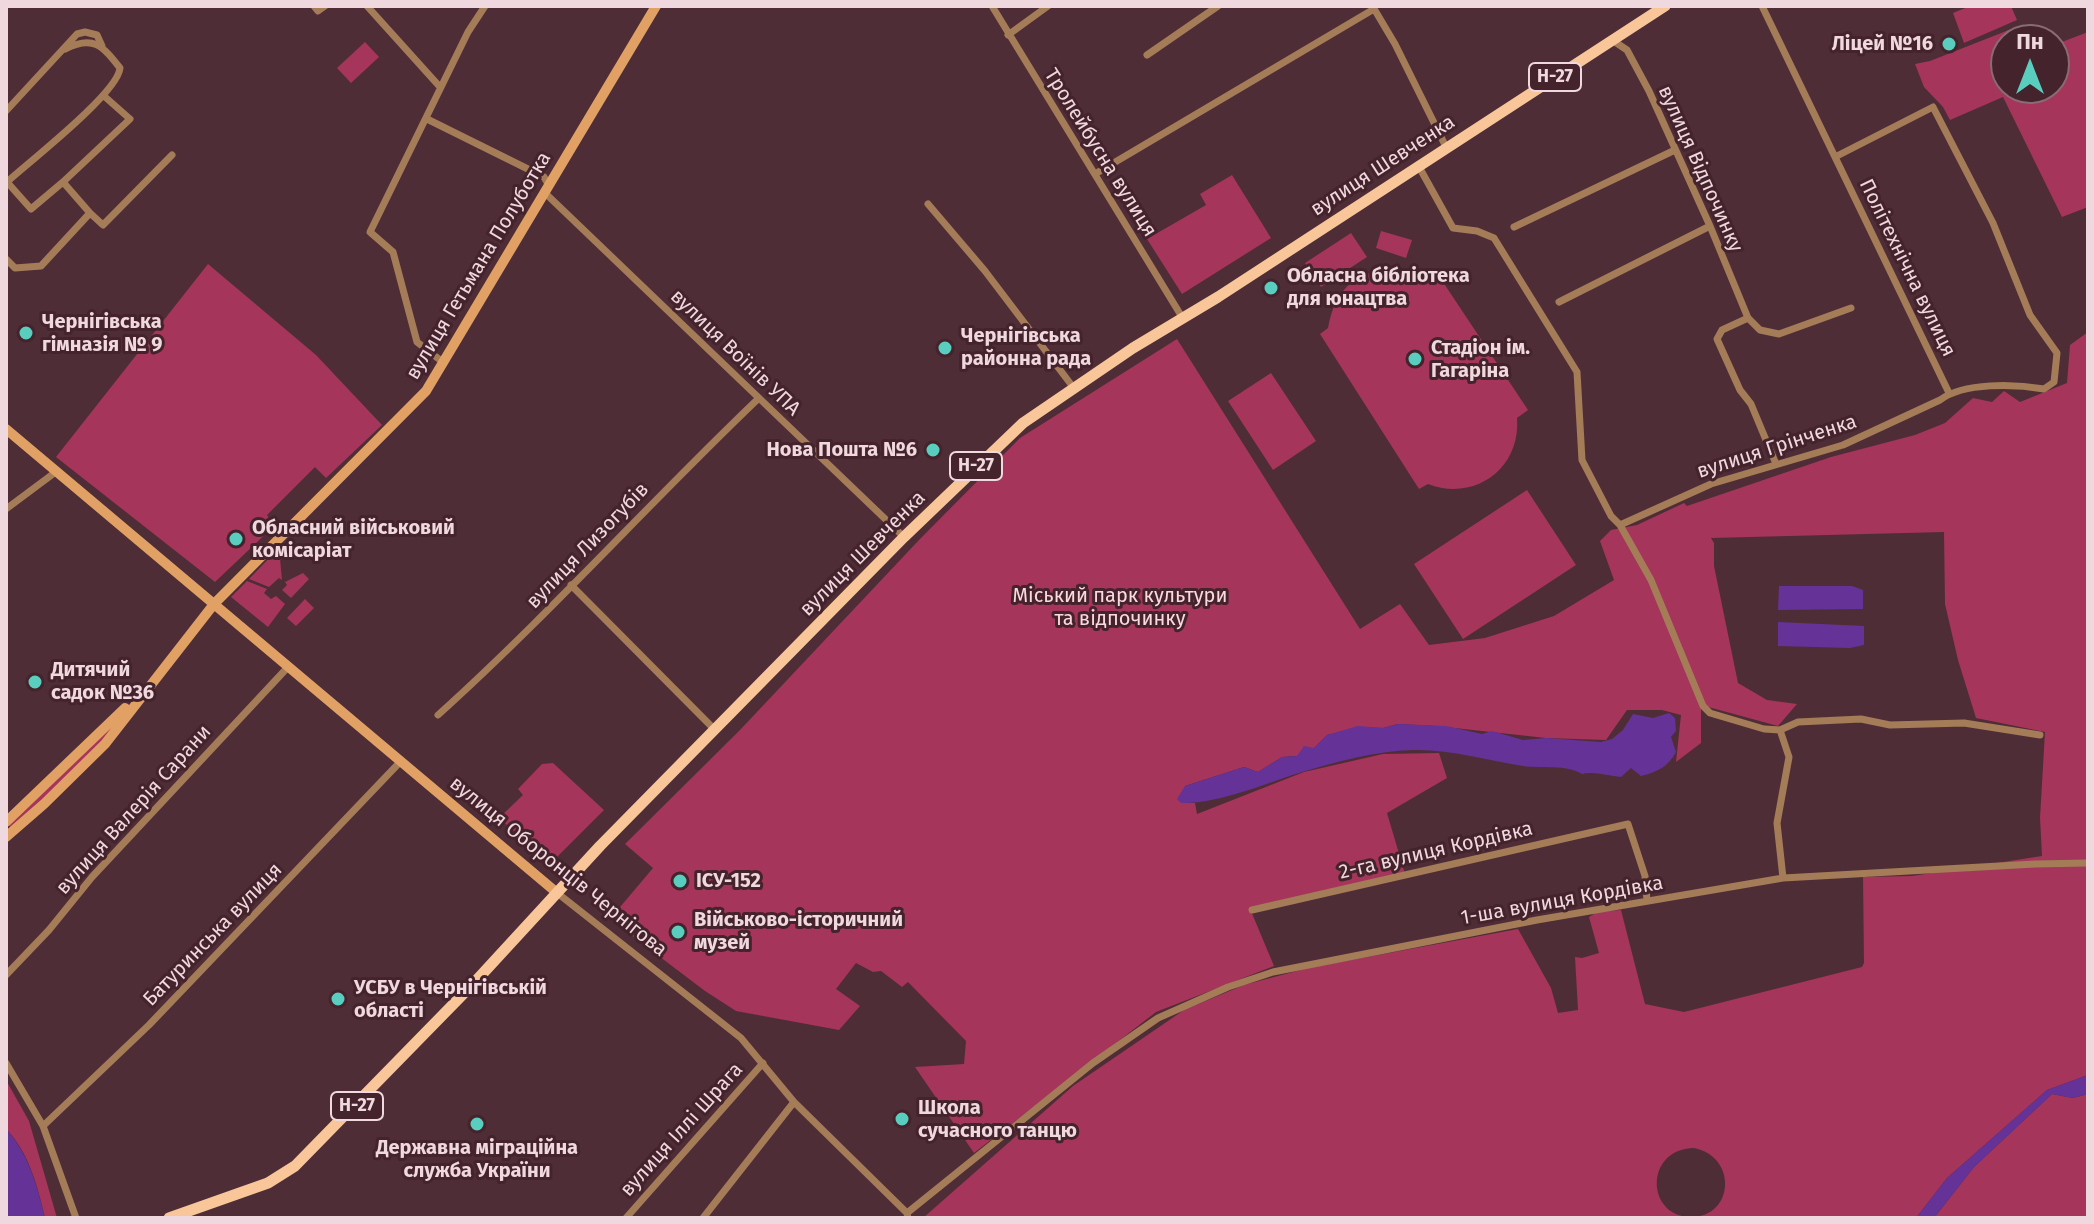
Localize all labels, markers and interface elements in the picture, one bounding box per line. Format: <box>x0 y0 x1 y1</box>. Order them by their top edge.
north arrow <box>1990 24 2070 104</box>
text: Пн <box>2016 28 2044 55</box>
place label: Ліцей №16 <box>1832 32 1933 56</box>
marker: Ліцей №16 <box>1940 35 1958 53</box>
road number: Н-27 <box>1529 63 1581 91</box>
street label: Тролейбусна вулиця <box>1038 64 1162 242</box>
street label: вулиця Відпочинку <box>1652 82 1748 256</box>
street label: вулиця Шевченка <box>1306 110 1460 222</box>
street label: вулиця Гетьмана Полуботка <box>401 148 557 384</box>
street label: Політехнічна вулиця <box>1854 175 1960 361</box>
place label: Обласна бібліотека для юнацтва <box>1287 264 1470 311</box>
marker: Обласна бібліотека для юнацтва <box>1262 279 1280 297</box>
street label: вулиця Воїнів УПА <box>665 285 805 421</box>
place label: Чернігівська гімназія № 9 <box>42 310 162 357</box>
marker: Чернігівська гімназія № 9 <box>17 324 35 342</box>
place label: Чернігівська районна рада <box>961 324 1091 371</box>
place label: Стадіон ім. Гагаріна <box>1431 336 1530 383</box>
marker: Чернігівська районна рада <box>936 339 954 357</box>
marker: Стадіон ім. Гагаріна <box>1406 350 1424 368</box>
street label: вулиця Грінченка <box>1694 410 1860 484</box>
place label: Нова Пошта №6 <box>766 438 917 462</box>
marker: Нова Пошта №6 <box>924 441 942 459</box>
road number: Н-27 <box>950 452 1002 480</box>
street label: вулиця Лизогубів <box>522 478 654 614</box>
street label: вулиця Шевченка <box>795 486 931 622</box>
place label: Обласний військовий комісаріат <box>252 516 455 563</box>
marker: Обласний військовий комісаріат <box>227 530 245 548</box>
park label: Міський парк культури та відпочинку <box>1013 584 1227 631</box>
place label: Дитячий садок №36 <box>51 658 154 705</box>
marker: Дитячий садок №36 <box>26 673 44 691</box>
street label: вулиця Валерія Сарани <box>52 720 216 900</box>
street label: вулиця Оборонців Чернігова <box>444 772 672 962</box>
street label: 2-га вулиця Кордівка <box>1337 817 1535 885</box>
street label: Батуринська вулиця <box>138 858 288 1012</box>
place label: ІСУ-152 <box>696 869 761 893</box>
street label: 1-ша вулиця Кордівка <box>1459 871 1665 931</box>
marker: ІСУ-152 <box>671 872 689 890</box>
place label: Військово-історичний музей <box>694 908 903 955</box>
marker: Військово-історичний музей <box>669 923 687 941</box>
place label: УСБУ в Чернігівській області <box>354 976 547 1023</box>
marker: УСБУ в Чернігівській області <box>329 990 347 1008</box>
street label: вулиця Іллі Шрага <box>616 1058 748 1202</box>
road number: Н-27 <box>331 1092 383 1120</box>
place label: Школа сучасного танцю <box>918 1096 1077 1143</box>
marker: Школа сучасного танцю <box>893 1110 911 1128</box>
marker: Державна міграційна служба України <box>468 1115 486 1133</box>
place label: Державна міграційна служба України <box>376 1136 578 1183</box>

